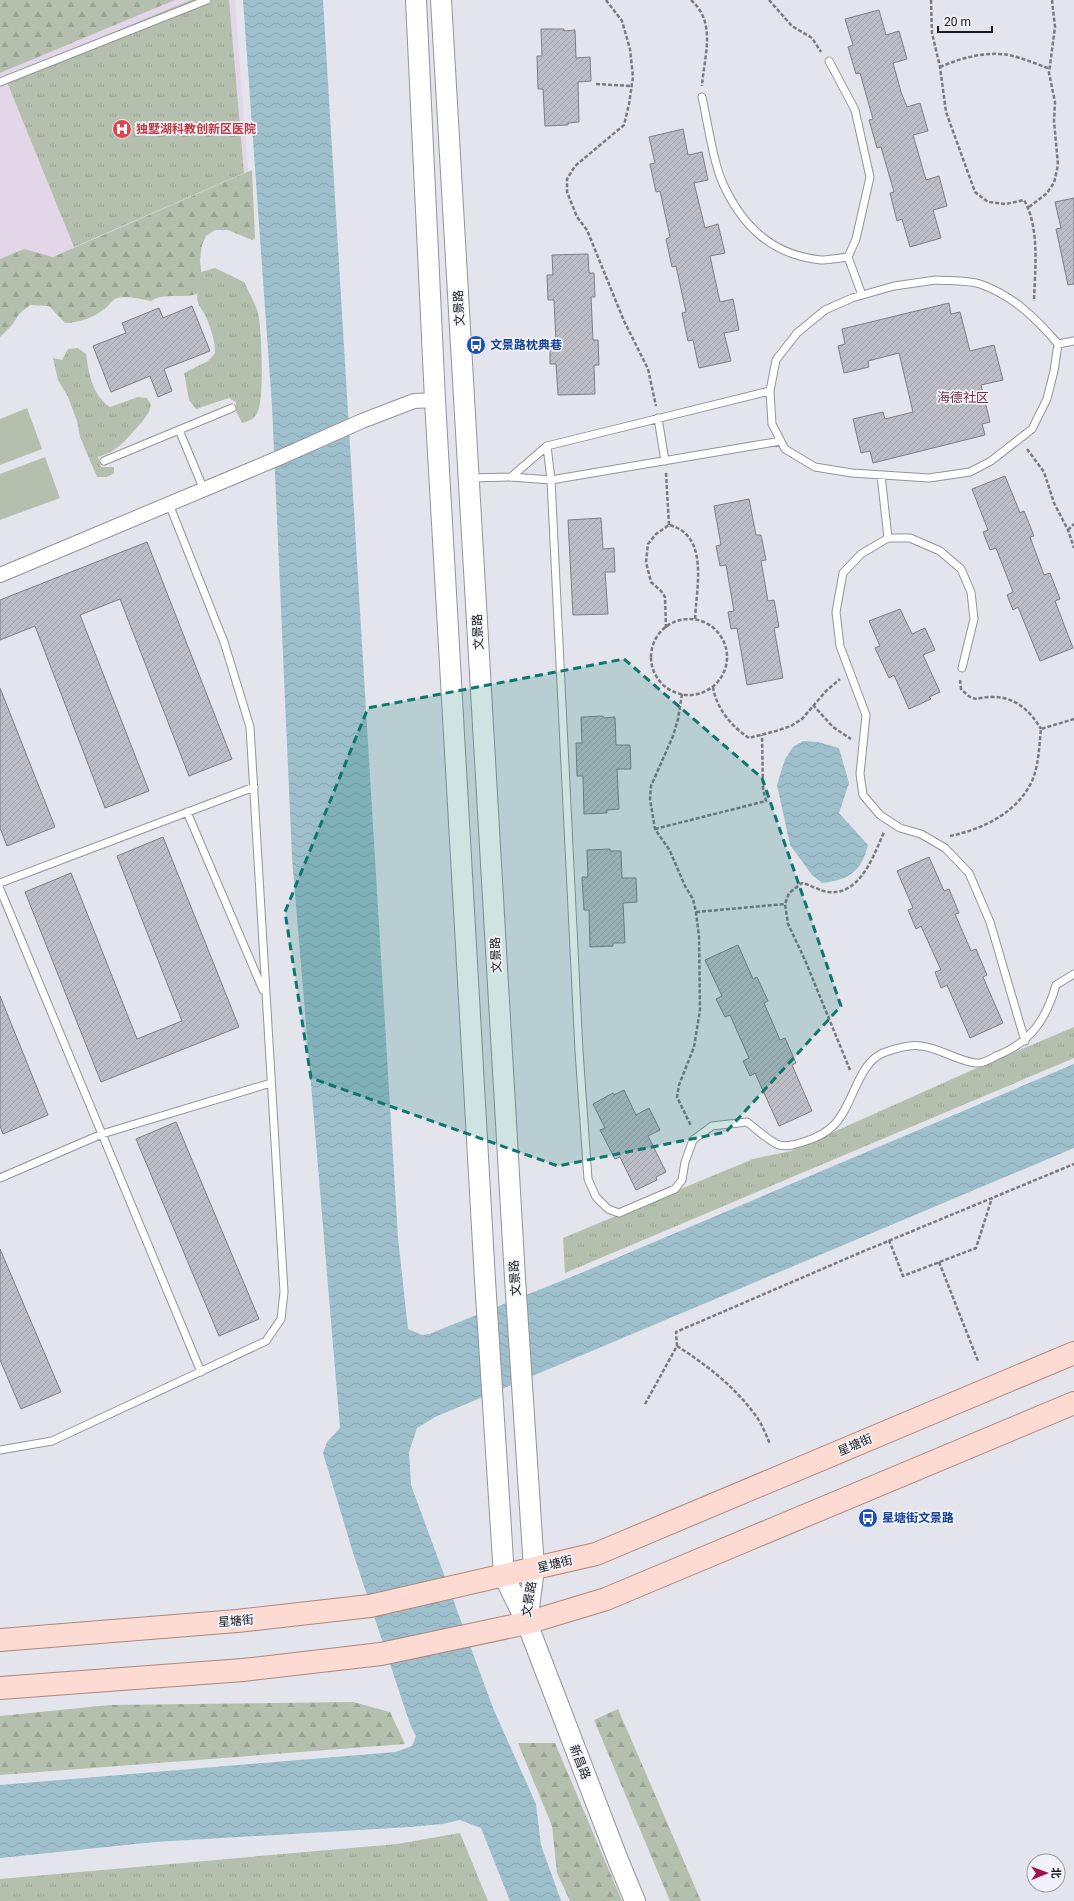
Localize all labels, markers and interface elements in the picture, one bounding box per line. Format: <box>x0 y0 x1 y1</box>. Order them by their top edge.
scale bar <box>938 8 992 34</box>
text: 20 m <box>944 15 971 29</box>
hospital icon: 独墅湖科教创新区医院 <box>111 118 133 140</box>
place label: 独墅湖科教创新区医院 <box>136 122 256 136</box>
street label: 文景路 <box>451 290 467 326</box>
bus stop icon: 文景路枕典巷 <box>465 334 487 356</box>
place label: 文景路枕典巷 <box>490 338 562 352</box>
district label: 海德社区 <box>937 390 989 405</box>
street label: 文景路 <box>470 614 486 650</box>
street label: 文景路 <box>488 937 504 973</box>
street label: 文景路 <box>507 1260 523 1296</box>
street label: 星塘街 <box>836 1432 874 1458</box>
bus stop icon: 星塘街文景路 <box>857 1507 879 1529</box>
place label: 星塘街文景路 <box>882 1511 954 1525</box>
street label: 星塘街 <box>536 1553 574 1575</box>
street label: 文景路 <box>519 1580 539 1618</box>
street label: 星塘街 <box>217 1612 255 1630</box>
street label: 新昌路 <box>567 1743 593 1781</box>
north arrow <box>1026 1853 1066 1893</box>
text: 北 <box>1049 1867 1062 1878</box>

